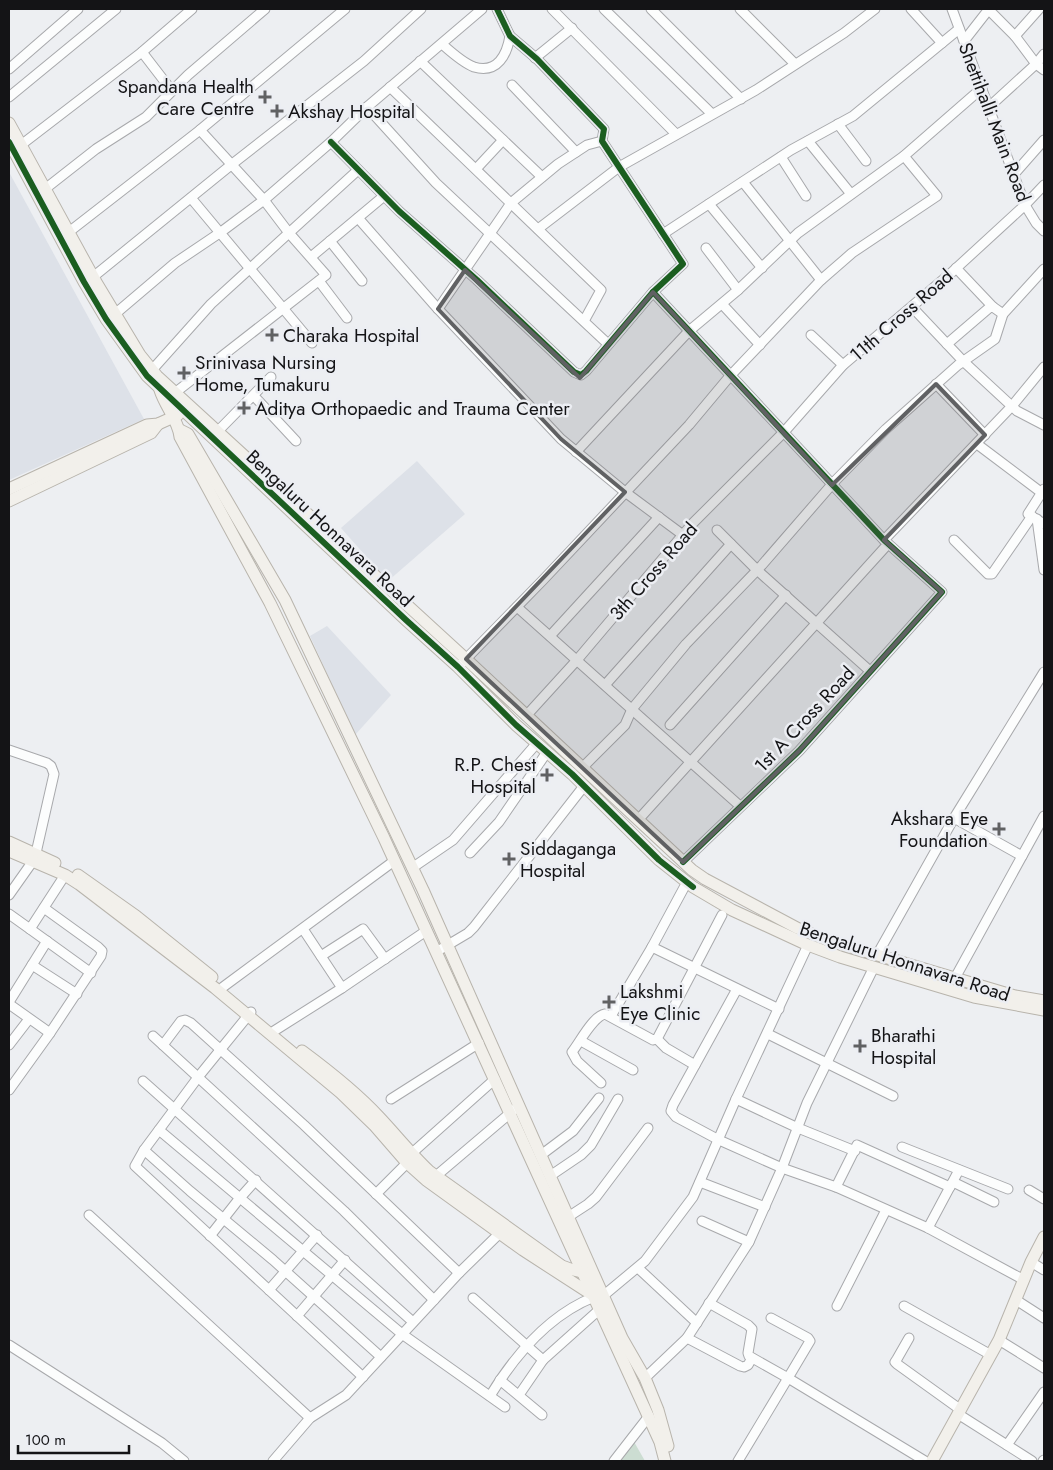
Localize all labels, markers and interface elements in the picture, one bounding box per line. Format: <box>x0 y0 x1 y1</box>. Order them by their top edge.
street label: Shettihalli Main Road <box>952 39 1037 206</box>
place label: Spandana Health Care Centre <box>117 73 254 122</box>
marker: Spandana Health Care Centre <box>258 90 272 104</box>
place label: Akshay Hospital <box>288 98 415 125</box>
marker: Akshay Hospital <box>270 104 284 118</box>
street label: 11th Cross Road <box>844 263 959 368</box>
place label: Charaka Hospital <box>283 322 419 349</box>
marker: Charaka Hospital <box>265 328 279 342</box>
place label: Srinivasa Nursing Home, Tumakuru <box>195 349 336 398</box>
marker: Srinivasa Nursing Home, Tumakuru <box>177 366 191 380</box>
place label: Aditya Orthopaedic and Trauma Center <box>255 395 570 422</box>
marker: Aditya Orthopaedic and Trauma Center <box>237 401 251 415</box>
street label: Bengaluru Honnavara Road <box>240 444 419 613</box>
street label: 3th Cross Road <box>603 516 704 626</box>
street label: 1st A Cross Road <box>748 660 861 778</box>
place label: R.P. Chest Hospital <box>454 751 536 800</box>
marker: R.P. Chest Hospital <box>540 768 554 782</box>
place label: Akshara Eye Foundation <box>891 805 988 854</box>
marker: Akshara Eye Foundation <box>992 822 1006 836</box>
place label: Siddaganga Hospital <box>520 835 616 884</box>
marker: Siddaganga Hospital <box>502 852 516 866</box>
street label: Bengaluru Honnavara Road <box>796 915 1013 1008</box>
place label: Lakshmi Eye Clinic <box>620 978 700 1027</box>
marker: Lakshmi Eye Clinic <box>602 995 616 1009</box>
place label: Bharathi Hospital <box>871 1022 936 1071</box>
marker: Bharathi Hospital <box>853 1039 867 1053</box>
scale bar <box>18 1422 129 1454</box>
text: 100 m <box>25 1429 66 1451</box>

